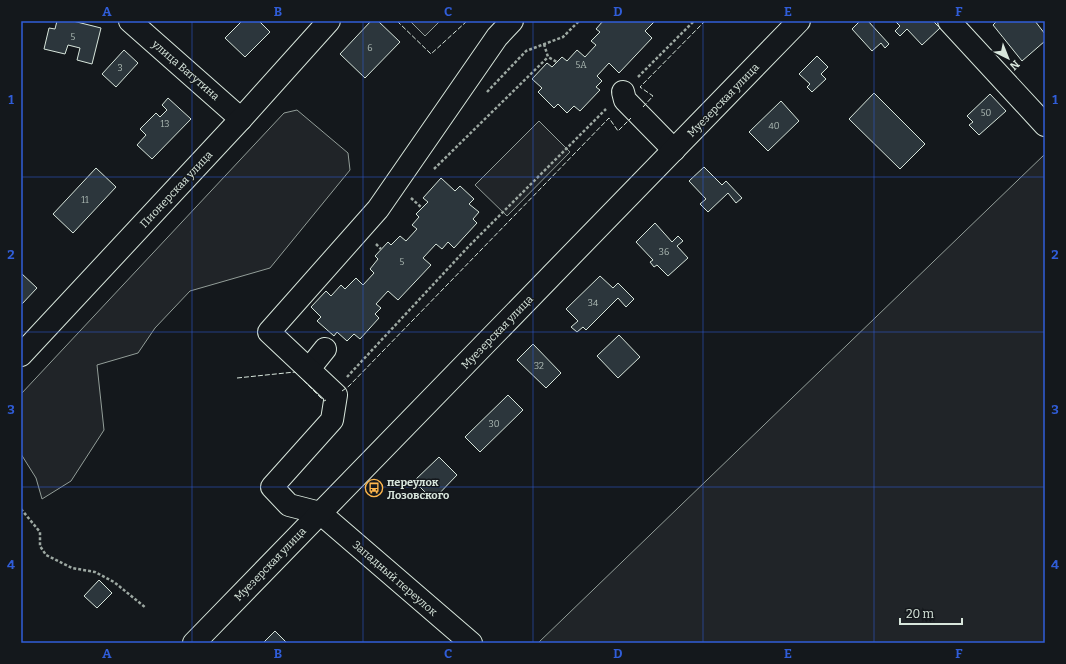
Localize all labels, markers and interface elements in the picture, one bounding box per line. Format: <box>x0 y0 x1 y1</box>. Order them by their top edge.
text: A <box>102 4 112 19</box>
text: B <box>274 4 282 19</box>
text: C <box>444 4 452 19</box>
text: D <box>613 4 623 19</box>
text: E <box>784 4 792 19</box>
text: F <box>955 4 963 19</box>
house number: 5 <box>71 32 76 42</box>
street label: улица Ватутина <box>149 37 222 103</box>
north arrow <box>988 38 1028 78</box>
house number: 6 <box>367 43 373 53</box>
text: N <box>1007 57 1022 73</box>
house number: 5А <box>575 60 587 70</box>
street label: Муезерская улица <box>685 61 762 140</box>
house number: 3 <box>117 63 123 73</box>
text: 1 <box>8 92 14 107</box>
text: 1 <box>1052 92 1058 107</box>
house number: 50 <box>981 108 992 118</box>
house number: 13 <box>161 119 169 129</box>
house number: 40 <box>768 121 780 131</box>
street label: Пионерская улица <box>137 148 215 230</box>
house number: 11 <box>81 195 89 205</box>
text: 2 <box>7 247 15 262</box>
house number: 36 <box>659 247 669 257</box>
text: 2 <box>1051 247 1059 262</box>
house number: 5 <box>400 257 405 267</box>
street label: Муезерская улица <box>459 293 536 372</box>
house number: 34 <box>588 298 599 308</box>
house number: 32 <box>534 361 544 371</box>
text: 3 <box>7 402 15 417</box>
text: 3 <box>1051 402 1059 417</box>
house number: 30 <box>489 419 500 429</box>
place label: переулок Лозовского <box>387 476 449 502</box>
bus stop icon: переулок Лозовского <box>364 478 384 498</box>
street label: Муезерская улица <box>232 525 309 604</box>
street label: Западный переулок <box>350 538 440 619</box>
text: 4 <box>7 557 15 572</box>
text: 4 <box>1051 557 1059 572</box>
scale bar <box>900 600 962 626</box>
text: 20 m <box>906 607 935 621</box>
text: A <box>102 646 112 661</box>
text: B <box>274 646 282 661</box>
text: C <box>444 646 452 661</box>
text: D <box>613 646 623 661</box>
text: E <box>784 646 792 661</box>
text: F <box>955 646 963 661</box>

